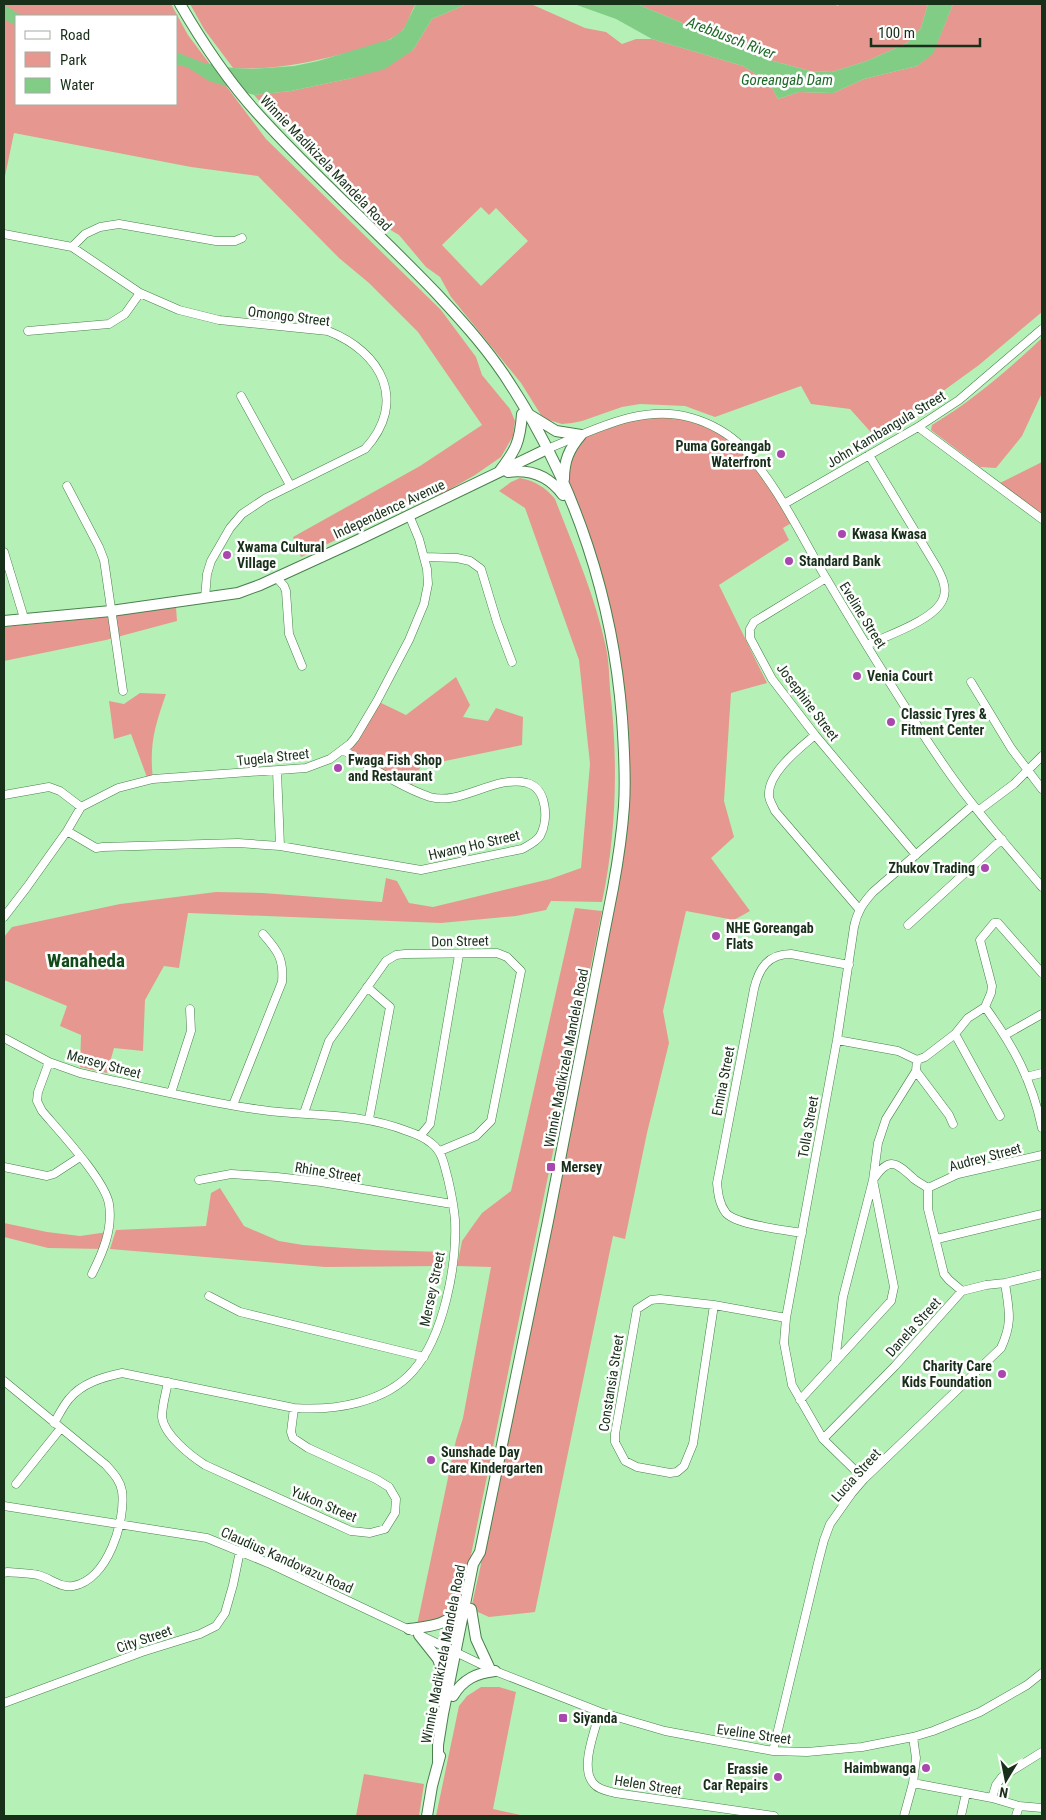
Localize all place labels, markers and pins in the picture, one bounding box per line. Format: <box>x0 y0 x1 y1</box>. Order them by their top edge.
place label: Puma Goreangab Waterfront <box>676 438 771 470</box>
marker: Puma Goreangab Waterfront <box>775 448 787 460</box>
place label: Kwasa Kwasa <box>852 526 927 542</box>
marker: Kwasa Kwasa <box>836 528 848 540</box>
place label: Xwama Cultural Village <box>237 539 325 571</box>
marker: Xwama Cultural Village <box>221 549 233 561</box>
place label: Standard Bank <box>799 553 881 569</box>
marker: Standard Bank <box>783 555 795 567</box>
place label: Venia Court <box>867 668 933 684</box>
marker: Venia Court <box>851 670 863 682</box>
place label: Classic Tyres & Fitment Center <box>901 706 987 738</box>
marker: Classic Tyres & Fitment Center <box>885 716 897 728</box>
place label: Fwaga Fish Shop and Restaurant <box>348 752 442 784</box>
marker: Fwaga Fish Shop and Restaurant <box>332 762 344 774</box>
place label: Zhukov Trading <box>889 860 975 876</box>
marker: Zhukov Trading <box>979 862 991 874</box>
place label: NHE Goreangab Flats <box>726 920 814 952</box>
marker: NHE Goreangab Flats <box>710 930 722 942</box>
place label: Mersey <box>561 1159 603 1175</box>
marker: Mersey <box>545 1161 557 1173</box>
place label: Charity Care Kids Foundation <box>902 1358 992 1390</box>
marker: Charity Care Kids Foundation <box>996 1368 1008 1380</box>
place label: Sunshade Day Care Kindergarten <box>441 1444 543 1476</box>
marker: Sunshade Day Care Kindergarten <box>425 1454 437 1466</box>
place label: Siyanda <box>573 1710 618 1726</box>
marker: Siyanda <box>557 1712 569 1724</box>
place label: Haimbwanga <box>844 1760 916 1776</box>
place label: Erassie Car Repairs <box>703 1761 768 1793</box>
marker: Haimbwanga <box>920 1762 932 1774</box>
marker: Erassie Car Repairs <box>772 1771 784 1783</box>

